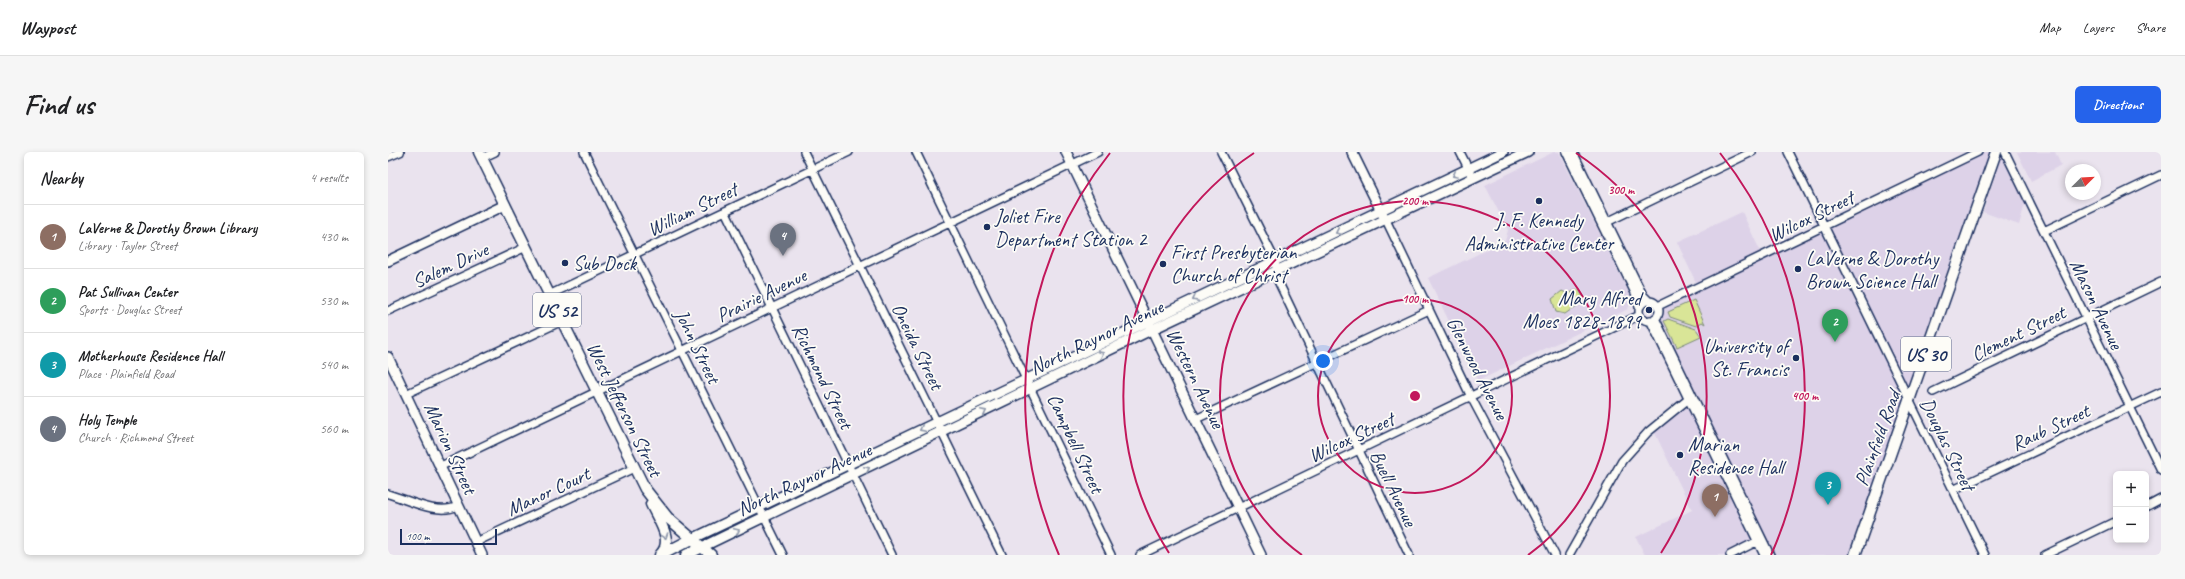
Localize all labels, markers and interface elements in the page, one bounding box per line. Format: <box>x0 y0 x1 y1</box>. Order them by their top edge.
text: Waypost <box>20 16 75 40</box>
text: Map <box>2039 19 2061 36</box>
text: Layers <box>2083 19 2114 36</box>
text: Share <box>2136 19 2165 36</box>
button: Directions <box>2075 86 2161 123</box>
text: Find us <box>24 87 94 122</box>
north arrow <box>2065 164 2101 200</box>
text: Nearby <box>40 168 83 189</box>
text: 4 results <box>310 170 348 186</box>
one-way arrow <box>1452 170 1459 178</box>
street label: William Street <box>643 175 744 242</box>
text: 300 m <box>1608 182 1635 198</box>
street label: Wilcox Street <box>1765 184 1861 248</box>
text: 200 m <box>1402 193 1429 209</box>
marker: J. F. Kennedy Administrative Center <box>1534 196 1544 206</box>
place label: Joliet Fire Department Station 2 <box>994 204 1149 252</box>
place label: J. F. Kennedy Administrative Center <box>1464 208 1615 256</box>
text: LaVerne & Dorothy Brown Library <box>78 219 257 238</box>
marker: Joliet Fire Department Station 2 <box>982 222 992 232</box>
pin: 4 <box>770 223 796 256</box>
one-way arrow <box>1335 227 1342 235</box>
text: 1 <box>50 229 56 245</box>
text: 430 m <box>320 229 348 245</box>
street label: Salem Drive <box>408 236 493 294</box>
text: Library · Taylor Street <box>78 238 177 254</box>
place label: First Presbyterian Church of Christ <box>1171 240 1297 288</box>
place label: LaVerne & Dorothy Brown Science Hall <box>1806 246 1940 294</box>
place label: Sub Dock <box>573 251 638 276</box>
street label: Mason Avenue <box>2064 255 2130 355</box>
marker: Sub Dock <box>560 258 570 268</box>
marker: First Presbyterian Church of Christ <box>1158 259 1168 269</box>
street label: Prairie Avenue <box>712 262 812 328</box>
marker: LaVerne & Dorothy Brown Science Hall <box>1793 264 1803 274</box>
text: Pat Sullivan Center <box>78 283 177 302</box>
place label: Mary Alfred Moes 1828-1899 <box>1523 286 1644 334</box>
text: 100 m <box>1402 291 1429 307</box>
text: 2 <box>50 293 56 309</box>
text: 530 m <box>320 293 348 309</box>
road number: US 52 <box>533 293 581 327</box>
street label: North Raynor Avenue <box>1025 294 1168 381</box>
one-way arrow <box>1192 294 1200 302</box>
street label: Oneida Street <box>886 299 950 396</box>
street label: Clement Street <box>1967 299 2072 367</box>
text: Sports · Douglas Street <box>78 302 181 318</box>
street label: John Street <box>669 304 727 389</box>
marker: Mary Alfred Moes 1828-1899 <box>1644 305 1654 315</box>
pin: 2 <box>1822 309 1848 342</box>
street label: Glenwood Avenue <box>1441 313 1515 425</box>
street label: Richmond Street <box>786 320 860 435</box>
street label: Western Avenue <box>1161 324 1231 434</box>
place label: University of St. Francis <box>1704 334 1792 382</box>
road number: US 30 <box>1901 337 1951 371</box>
street label: West Jefferson Street <box>581 338 669 483</box>
text: Motherhouse Residence Hall <box>78 347 223 366</box>
your location <box>1313 351 1333 371</box>
one-way arrow <box>1097 352 1104 359</box>
marker: University of St. Francis <box>1791 353 1801 363</box>
text: 3 <box>50 357 56 373</box>
text: 540 m <box>320 357 348 373</box>
text: Place · Plainfield Road <box>78 366 174 382</box>
street label: Plainfield Road <box>1849 384 1907 489</box>
text: 400 m <box>1792 388 1819 404</box>
street label: Campbell Street <box>1042 389 1110 499</box>
centre of rings <box>1408 389 1422 403</box>
street label: Douglas Street <box>1914 394 1982 498</box>
street label: Marion Street <box>418 398 484 500</box>
street label: Raub Street <box>2007 398 2095 456</box>
street label: Wilcox Street <box>1304 405 1401 468</box>
one-way arrow <box>980 409 988 417</box>
text: Holy Temple <box>78 411 136 430</box>
text: 4 <box>50 421 56 437</box>
text: 560 m <box>320 421 348 437</box>
one-way arrow <box>919 424 927 432</box>
text: Church · Richmond Street <box>78 430 193 446</box>
place label: Marian Residence Hall <box>1688 432 1787 480</box>
street label: North Raynor Avenue <box>733 437 877 522</box>
street label: Buell Avenue <box>1364 446 1423 532</box>
marker: Marian Residence Hall <box>1675 450 1685 460</box>
street label: Manor Court <box>503 460 596 522</box>
one-way arrow <box>863 466 871 474</box>
map controls <box>2113 471 2149 543</box>
button: + <box>2113 471 2149 507</box>
pin: 3 <box>1815 472 1841 505</box>
pin: 1 <box>1702 484 1728 517</box>
button: − <box>2113 507 2149 543</box>
scale bar <box>400 527 497 546</box>
one-way arrow <box>734 527 741 535</box>
text: 100 m <box>406 529 430 543</box>
one-way arrow <box>660 532 668 539</box>

